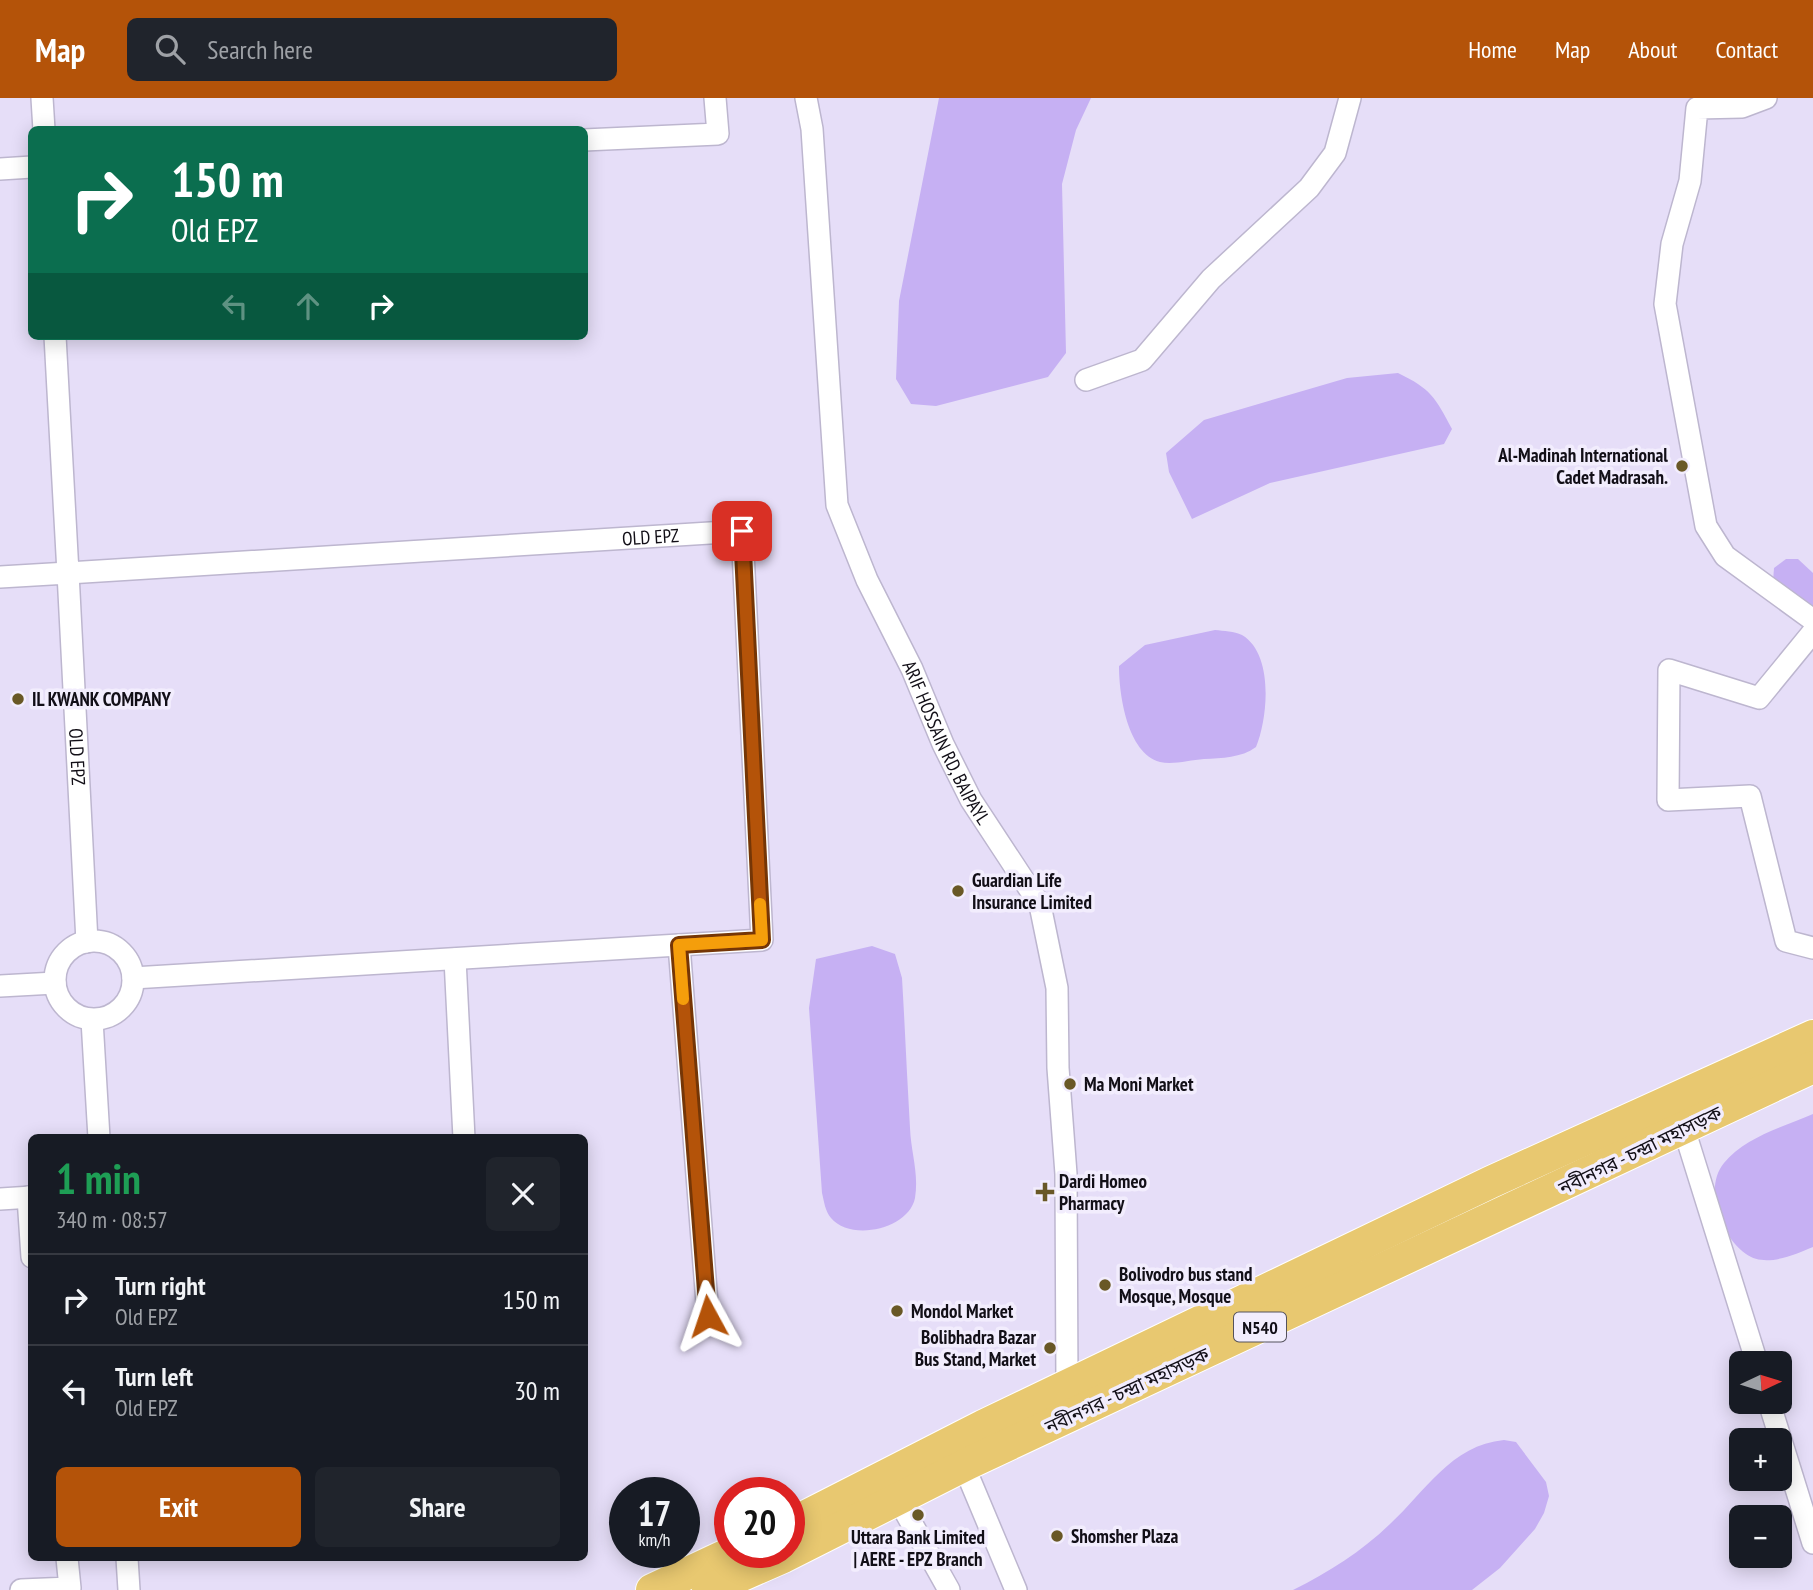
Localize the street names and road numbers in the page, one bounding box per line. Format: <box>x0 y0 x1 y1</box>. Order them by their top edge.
street label: OLD EPZ <box>621 523 680 550</box>
street label: ARIF HOSSAIN RD, BAIPAYL <box>898 656 996 829</box>
street label: OLD EPZ <box>64 728 91 786</box>
street label: নবীনগর - চন্দ্রা মহাসড়ক <box>1554 1100 1726 1200</box>
road number: N540 <box>1234 1312 1286 1342</box>
street label: নবীনগর - চন্দ্রা মহাসড়ক <box>1040 1341 1213 1439</box>

